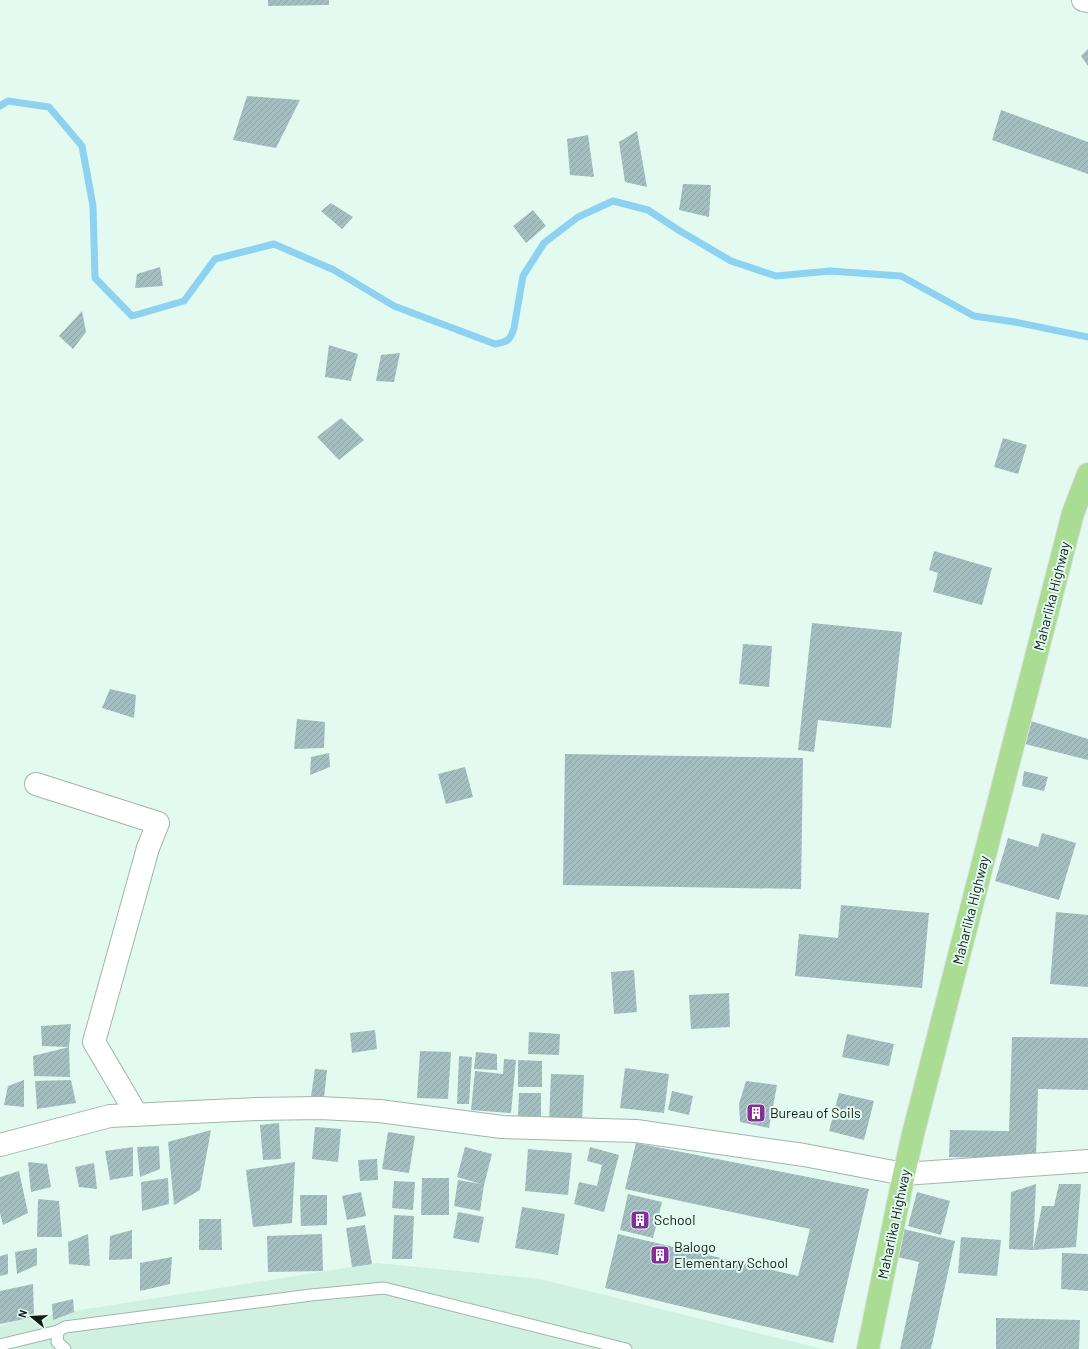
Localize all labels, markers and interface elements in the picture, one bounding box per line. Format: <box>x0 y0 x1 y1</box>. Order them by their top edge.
street label: Maharlika Highway <box>1030 539 1073 652</box>
street label: Maharlika Highway <box>949 853 992 966</box>
building icon: Bureau of Soils <box>745 1102 767 1124</box>
place label: Bureau of Soils <box>770 1104 861 1121</box>
street label: Maharlika Highway <box>874 1167 914 1280</box>
building icon: School <box>629 1209 651 1231</box>
place label: School <box>654 1211 695 1228</box>
place label: Balogo Elementary School <box>674 1238 788 1271</box>
building icon: Balogo Elementary School <box>649 1244 671 1266</box>
north arrow <box>12 1297 52 1337</box>
text: N <box>15 1308 29 1319</box>

